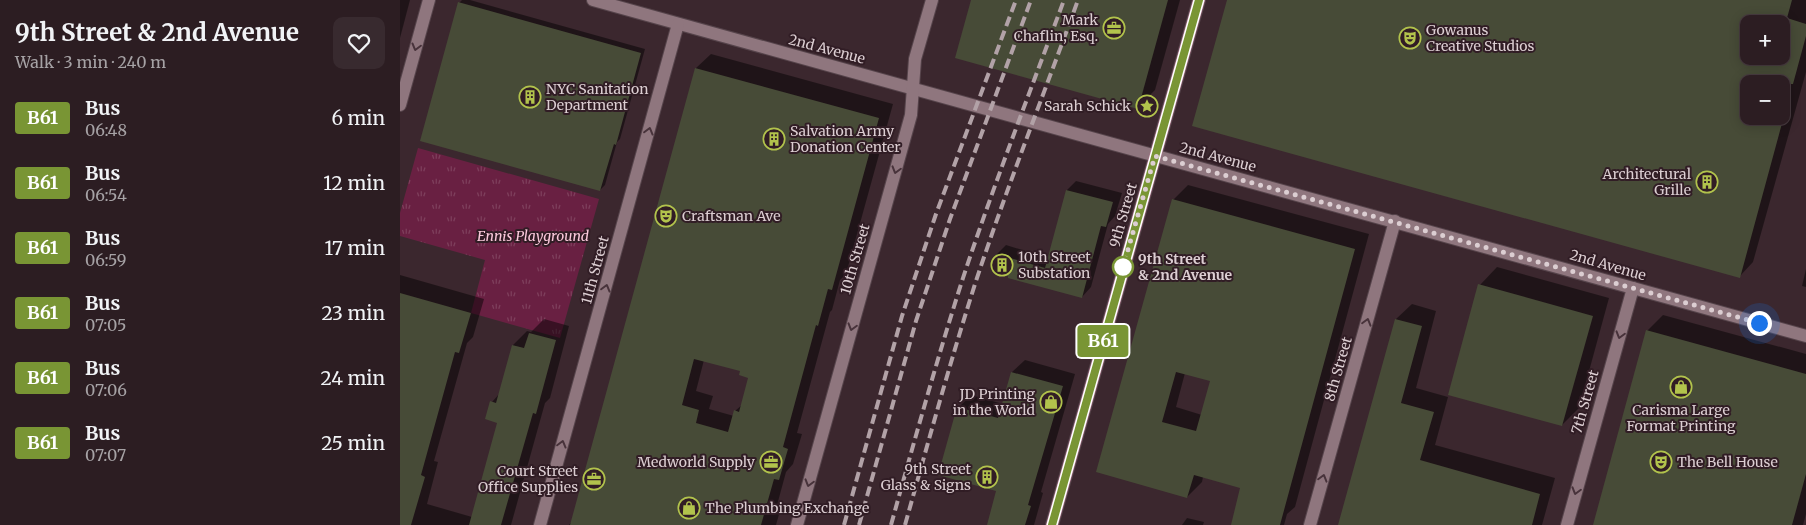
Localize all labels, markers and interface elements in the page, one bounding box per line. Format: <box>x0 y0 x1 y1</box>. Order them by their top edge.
place label: Mark Chaflin, Esq. <box>1014 11 1098 45</box>
map controls <box>1740 15 1790 125</box>
button: + <box>1740 15 1790 65</box>
office icon: Mark Chaflin, Esq. <box>1102 16 1126 40</box>
text: 9th Street & 2nd Avenue <box>15 17 299 48</box>
button: heart <box>333 17 385 69</box>
place label: Gowanus Creative Studios <box>1426 21 1535 55</box>
theatre icon: Gowanus Creative Studios <box>1398 26 1422 50</box>
street label: 2nd Avenue <box>787 30 867 68</box>
one-way arrow <box>411 43 422 51</box>
text: Walk · 3 min · 240 m <box>15 52 166 72</box>
button: − <box>1740 75 1790 125</box>
place label: NYC Sanitation Department <box>546 80 648 114</box>
building icon: NYC Sanitation Department <box>518 85 542 109</box>
place icon: Sarah Schick <box>1135 94 1159 118</box>
text: Bus <box>85 96 120 120</box>
place label: Sarah Schick <box>1044 97 1131 115</box>
text: B61 <box>27 106 58 129</box>
text: 6 min <box>331 106 385 130</box>
text: 06:48 <box>85 120 127 140</box>
place label: Salvation Army Donation Center <box>790 122 901 156</box>
one-way arrow <box>643 127 654 135</box>
building icon: Salvation Army Donation Center <box>762 127 786 151</box>
street label: 2nd Avenue <box>1178 138 1258 176</box>
text: Bus <box>85 161 120 185</box>
one-way arrow <box>891 165 901 174</box>
place label: Architectural Grille <box>1602 165 1692 199</box>
building icon: Architectural Grille <box>1695 170 1719 194</box>
text: B61 <box>27 171 58 194</box>
text: 12 min <box>323 171 385 195</box>
street label: 9th Street <box>1105 180 1141 249</box>
text: 06:54 <box>85 185 127 205</box>
theatre icon: Craftsman Ave <box>654 204 678 228</box>
place label: Craftsman Ave <box>682 207 781 225</box>
street label: 10th Street <box>836 221 874 296</box>
text: Bus <box>85 226 120 250</box>
park label: Ennis Playground <box>477 227 589 245</box>
street label: 11th Street <box>577 233 613 306</box>
text: B61 <box>27 236 58 259</box>
text: 17 min <box>325 236 385 260</box>
street label: 2nd Avenue <box>1568 246 1648 284</box>
place label: 10th Street Substation <box>1018 248 1091 282</box>
text: 06:59 <box>85 250 127 270</box>
place label: 9th Street & 2nd Avenue <box>1138 250 1233 284</box>
building icon: 10th Street Substation <box>990 253 1014 277</box>
marker: 9th Street & 2nd Avenue <box>1112 256 1134 278</box>
one-way arrow <box>600 284 610 292</box>
text: Bus <box>85 291 120 315</box>
text: B61 <box>27 301 58 324</box>
text: 23 min <box>321 301 385 325</box>
your location <box>1747 311 1772 336</box>
text: 07:05 <box>85 315 126 335</box>
one-way arrow <box>1361 317 1372 326</box>
one-way arrow <box>847 322 858 331</box>
line badge: B61 <box>1074 325 1132 357</box>
text: B61 <box>1087 329 1119 352</box>
one-way arrow <box>1615 330 1625 338</box>
street label: 8th Street <box>1320 334 1356 403</box>
text: Bus <box>85 356 120 380</box>
text: B61 <box>27 366 58 389</box>
text: 24 min <box>320 366 385 390</box>
street label: 7th Street <box>1567 367 1603 436</box>
shop icon: Carisma Large Format Printing <box>1669 375 1693 399</box>
text: 07:06 <box>85 380 127 400</box>
place label: JD Printing in the World <box>953 385 1036 419</box>
shop icon: JD Printing in the World <box>1039 390 1063 414</box>
place label: Carisma Large Format Printing <box>1626 401 1736 435</box>
text: Bus <box>85 421 120 445</box>
text: B61 <box>27 431 58 454</box>
text: 25 min <box>321 431 385 455</box>
one-way arrow <box>557 441 567 449</box>
text: 07:07 <box>85 445 126 465</box>
office icon: Medworld Supply <box>759 450 783 474</box>
theatre icon: The Bell House <box>1649 450 1673 474</box>
place label: Medworld Supply <box>637 453 756 471</box>
place label: The Bell House <box>1677 453 1778 471</box>
place label: 9th Street Glass & Signs <box>881 460 972 494</box>
place label: Court Street Office Supplies <box>478 462 579 496</box>
building icon: 9th Street Glass & Signs <box>975 465 999 489</box>
office icon: Court Street Office Supplies <box>582 467 606 491</box>
one-way arrow <box>1318 474 1328 483</box>
one-way arrow <box>804 479 814 487</box>
one-way arrow <box>1571 487 1582 496</box>
shop icon: The Plumbing Exchange <box>677 496 701 520</box>
place label: The Plumbing Exchange <box>705 499 869 517</box>

